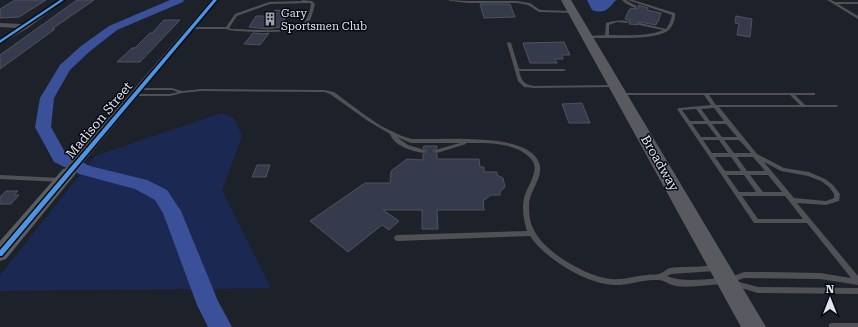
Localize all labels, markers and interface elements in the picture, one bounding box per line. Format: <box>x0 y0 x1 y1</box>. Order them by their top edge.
place label: Gary Sportsmen Club <box>281 7 367 33</box>
building icon: Gary Sportsmen Club <box>262 11 278 27</box>
street label: Madison Street <box>63 79 135 161</box>
street label: Broadway <box>638 132 682 194</box>
north arrow <box>810 279 850 319</box>
text: N <box>826 283 835 296</box>

